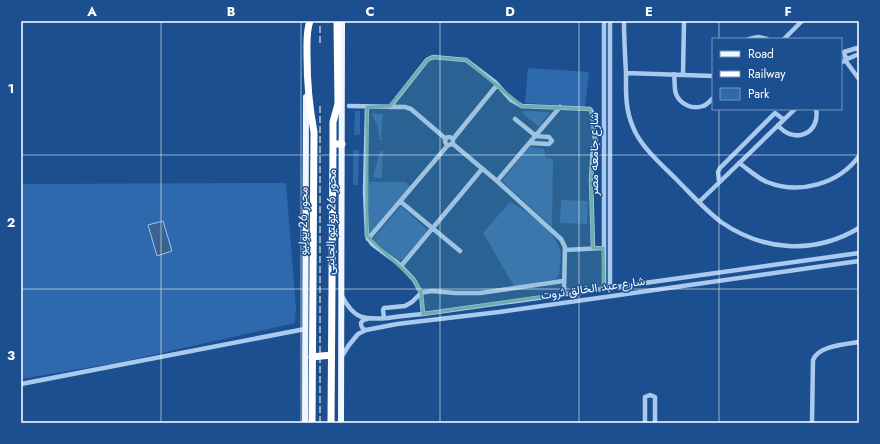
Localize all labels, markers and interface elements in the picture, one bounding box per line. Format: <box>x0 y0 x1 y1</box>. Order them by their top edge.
text: A <box>86 2 97 21</box>
text: B <box>227 2 236 21</box>
text: C <box>365 2 375 21</box>
text: D <box>505 2 515 21</box>
text: E <box>645 2 653 21</box>
text: F <box>784 2 792 21</box>
legend <box>712 38 842 110</box>
text: Road <box>748 45 774 63</box>
text: Railway <box>748 65 786 83</box>
text: 1 <box>8 79 14 98</box>
text: Park <box>748 85 770 103</box>
street label: شارع جامعه مصر <box>585 112 603 197</box>
street label: محور 26 يوليو الجانبى <box>321 169 341 275</box>
street label: محور 26 يوليو <box>293 187 313 255</box>
text: 2 <box>7 213 15 232</box>
street label: شارع عبد الخالق ثروت <box>540 272 646 304</box>
text: 3 <box>7 346 15 365</box>

